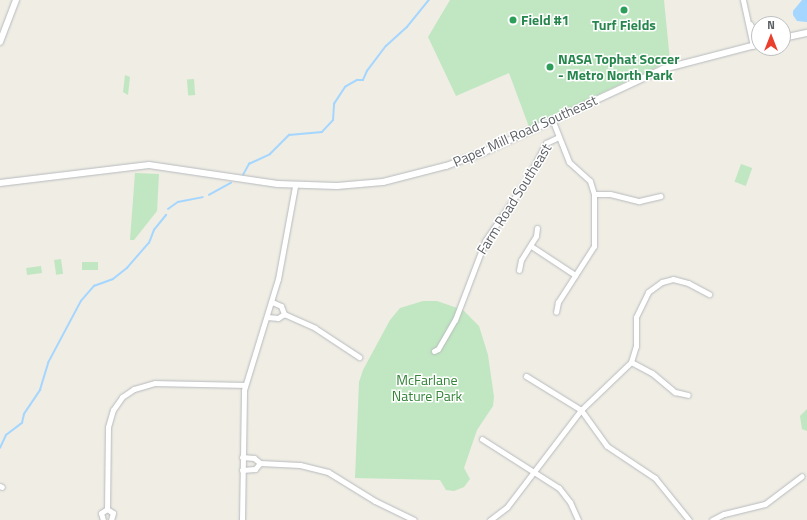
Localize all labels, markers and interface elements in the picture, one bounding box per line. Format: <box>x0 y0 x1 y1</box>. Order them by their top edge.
marker: Turf Fields <box>619 5 629 15</box>
place label: Field #1 <box>521 12 569 28</box>
marker: Field #1 <box>508 15 518 25</box>
north arrow <box>751 16 791 56</box>
place label: Turf Fields <box>592 17 656 33</box>
text: N <box>767 17 775 33</box>
place label: NASA Tophat Soccer - Metro North Park <box>558 51 679 84</box>
marker: NASA Tophat Soccer - Metro North Park <box>545 62 555 72</box>
street label: Paper Mill Road Southeast <box>450 92 600 170</box>
street label: Farm Road Southeast <box>473 141 555 257</box>
park label: McFarlane Nature Park <box>392 372 462 404</box>

